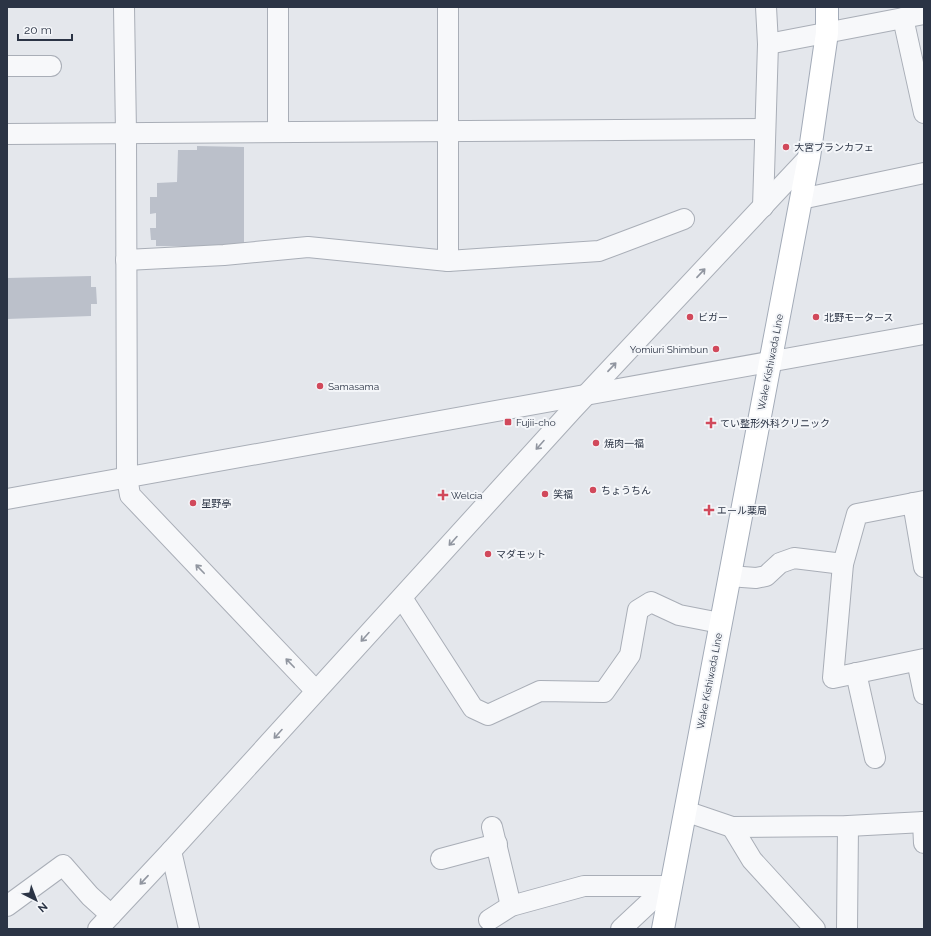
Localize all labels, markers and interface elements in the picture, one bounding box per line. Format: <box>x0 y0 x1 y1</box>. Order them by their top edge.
scale bar <box>18 16 72 42</box>
text: 20 m <box>24 23 52 37</box>
marker: 大宮ブランカフェ <box>781 142 791 152</box>
place label: 大宮ブランカフェ <box>794 142 874 153</box>
one-way arrow <box>697 268 706 278</box>
marker: ビガー <box>685 312 695 322</box>
place label: ビガー <box>698 312 728 323</box>
marker: 北野モータース <box>811 312 821 322</box>
place label: 北野モータース <box>824 312 894 323</box>
street label: Wake Kishiwada Line <box>756 313 785 411</box>
place label: Yomiuri Shimbun <box>630 344 708 355</box>
marker: Yomiuri Shimbun <box>711 344 721 354</box>
one-way arrow <box>607 362 617 372</box>
marker: Samasama <box>315 381 325 391</box>
place label: Samasama <box>328 381 379 392</box>
marker: Fujii-cho <box>503 417 513 427</box>
place label: Fujii-cho <box>516 417 556 428</box>
marker: てい整形外科クリニック <box>705 417 717 429</box>
place label: てい整形外科クリニック <box>720 418 830 429</box>
marker: 焼肉一福 <box>591 438 601 448</box>
place label: 焼肉一福 <box>604 438 644 449</box>
one-way arrow <box>535 440 545 450</box>
marker: ちょうちん <box>588 485 598 495</box>
place label: ちょうちん <box>601 485 651 496</box>
marker: 笑福 <box>540 489 550 499</box>
place label: 笑福 <box>553 489 573 500</box>
marker: Welcia <box>438 490 448 500</box>
place label: Welcia <box>451 490 483 501</box>
marker: 星野亭 <box>188 498 198 508</box>
place label: 星野亭 <box>201 498 231 509</box>
marker: エール薬局 <box>704 505 714 515</box>
place label: エール薬局 <box>717 505 767 516</box>
one-way arrow <box>448 536 457 546</box>
marker: マダモット <box>483 549 493 559</box>
place label: マダモット <box>496 549 546 560</box>
one-way arrow <box>195 564 205 574</box>
one-way arrow <box>361 632 370 643</box>
street label: Wake Kishiwada Line <box>695 632 724 730</box>
one-way arrow <box>285 658 294 668</box>
one-way arrow <box>274 728 283 738</box>
one-way arrow <box>140 875 149 885</box>
north arrow <box>16 880 56 920</box>
text: N <box>35 899 50 915</box>

